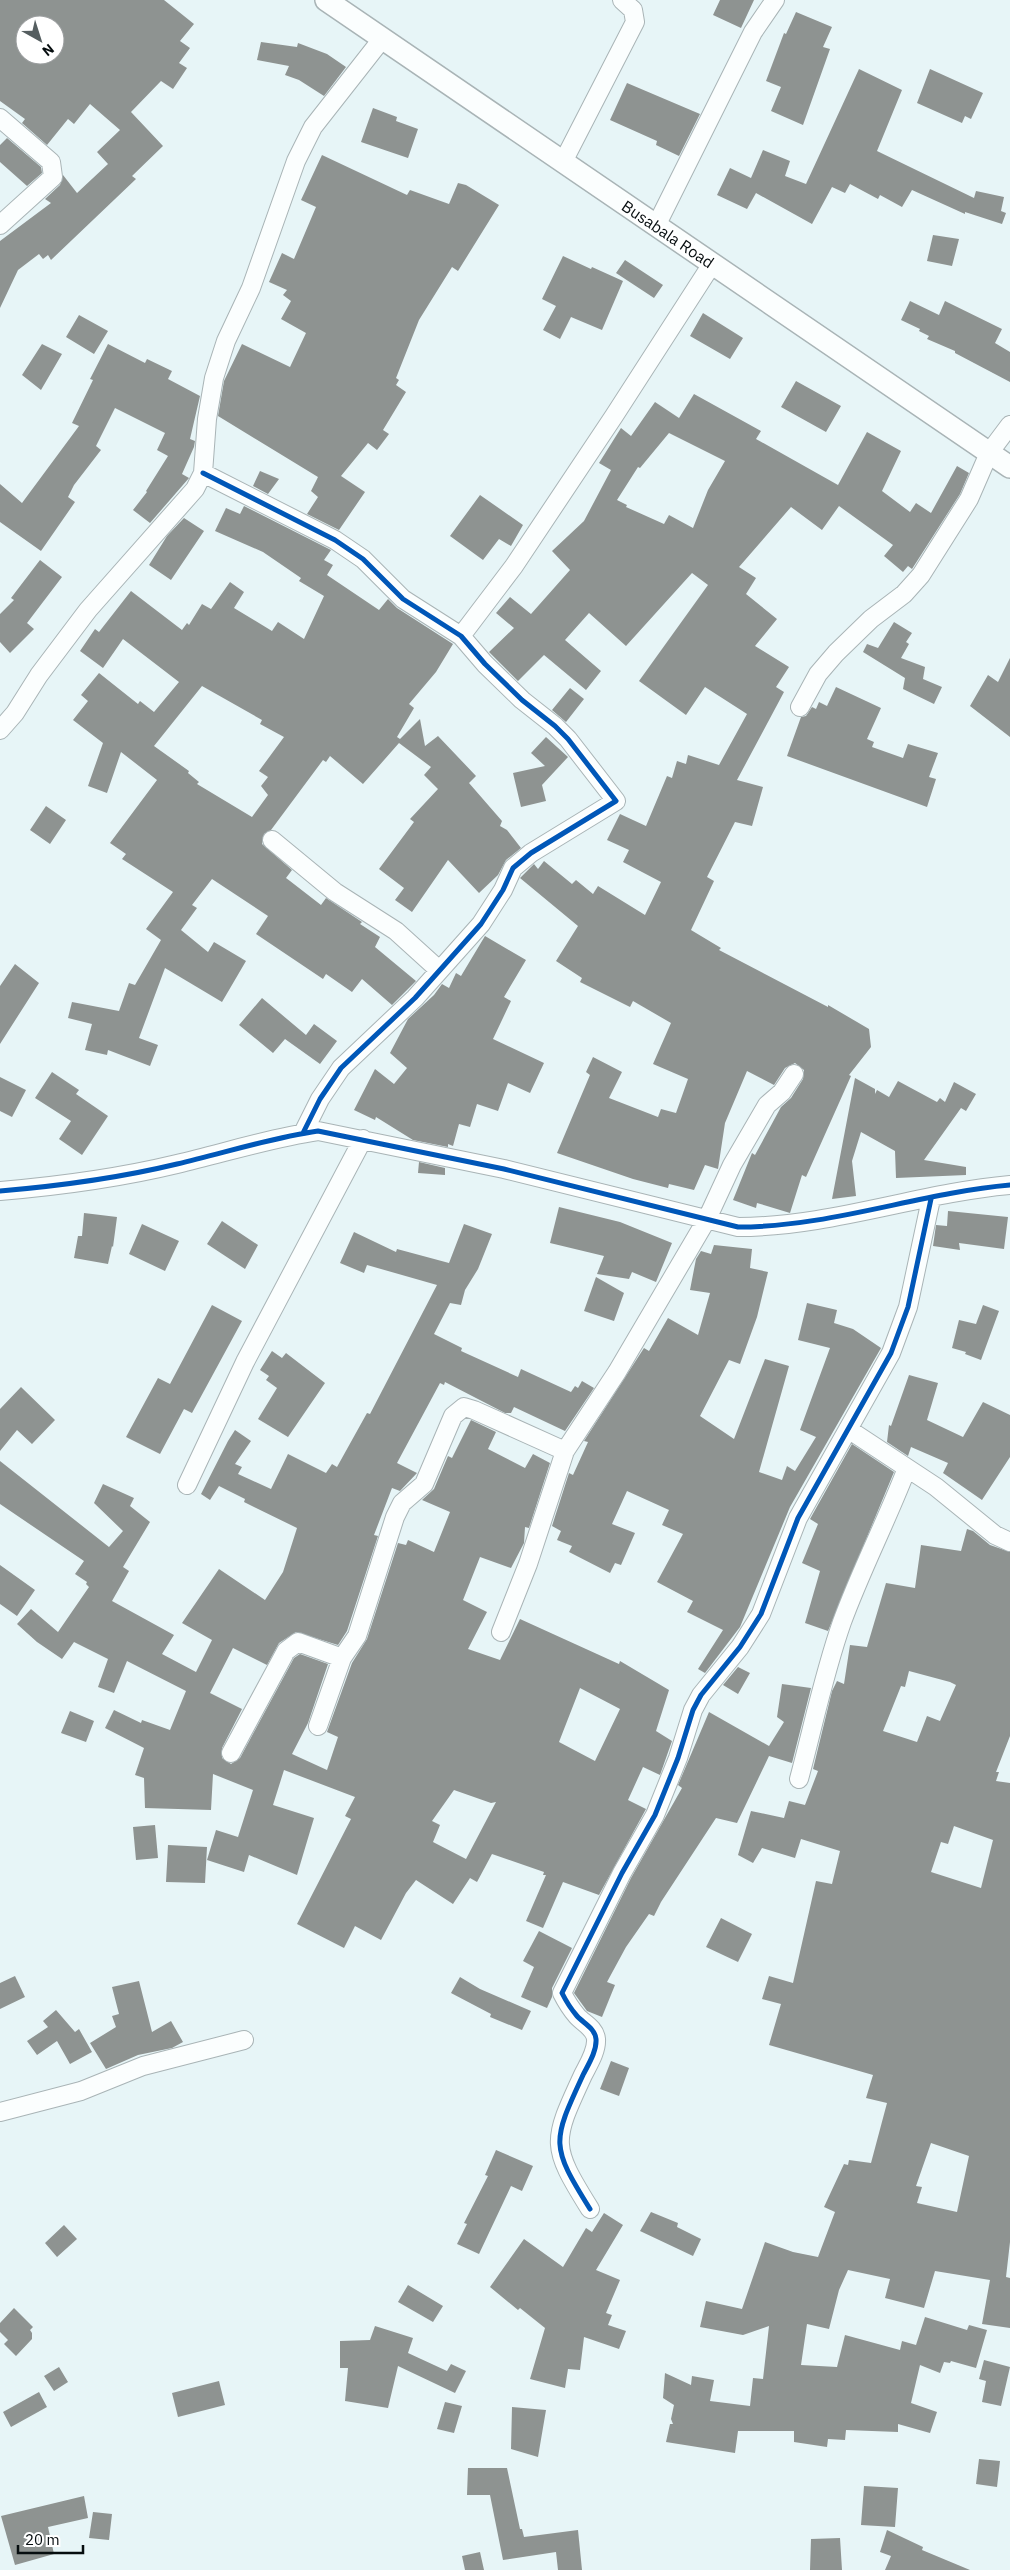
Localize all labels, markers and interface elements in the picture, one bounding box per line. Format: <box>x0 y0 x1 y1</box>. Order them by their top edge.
north arrow <box>15 15 65 65</box>
text: N <box>39 40 58 60</box>
street label: Busabala Road <box>618 196 718 272</box>
scale bar <box>18 2522 82 2554</box>
text: 20 m <box>25 2530 60 2549</box>

